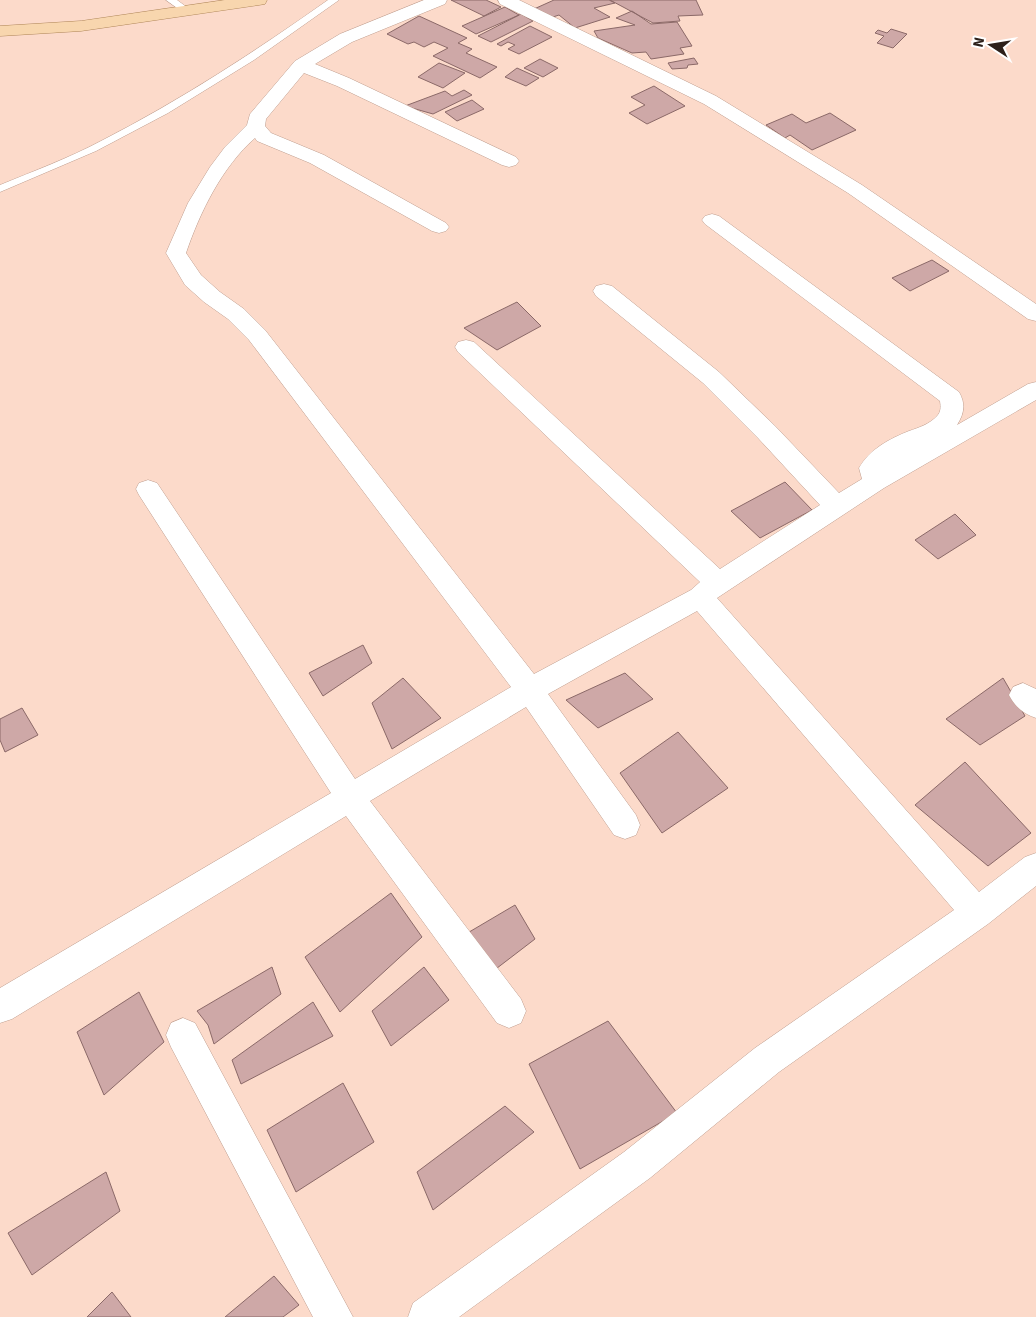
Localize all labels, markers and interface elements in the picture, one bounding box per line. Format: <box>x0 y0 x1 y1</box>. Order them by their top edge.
north arrow <box>966 20 1016 70</box>
text: N <box>969 36 988 49</box>

